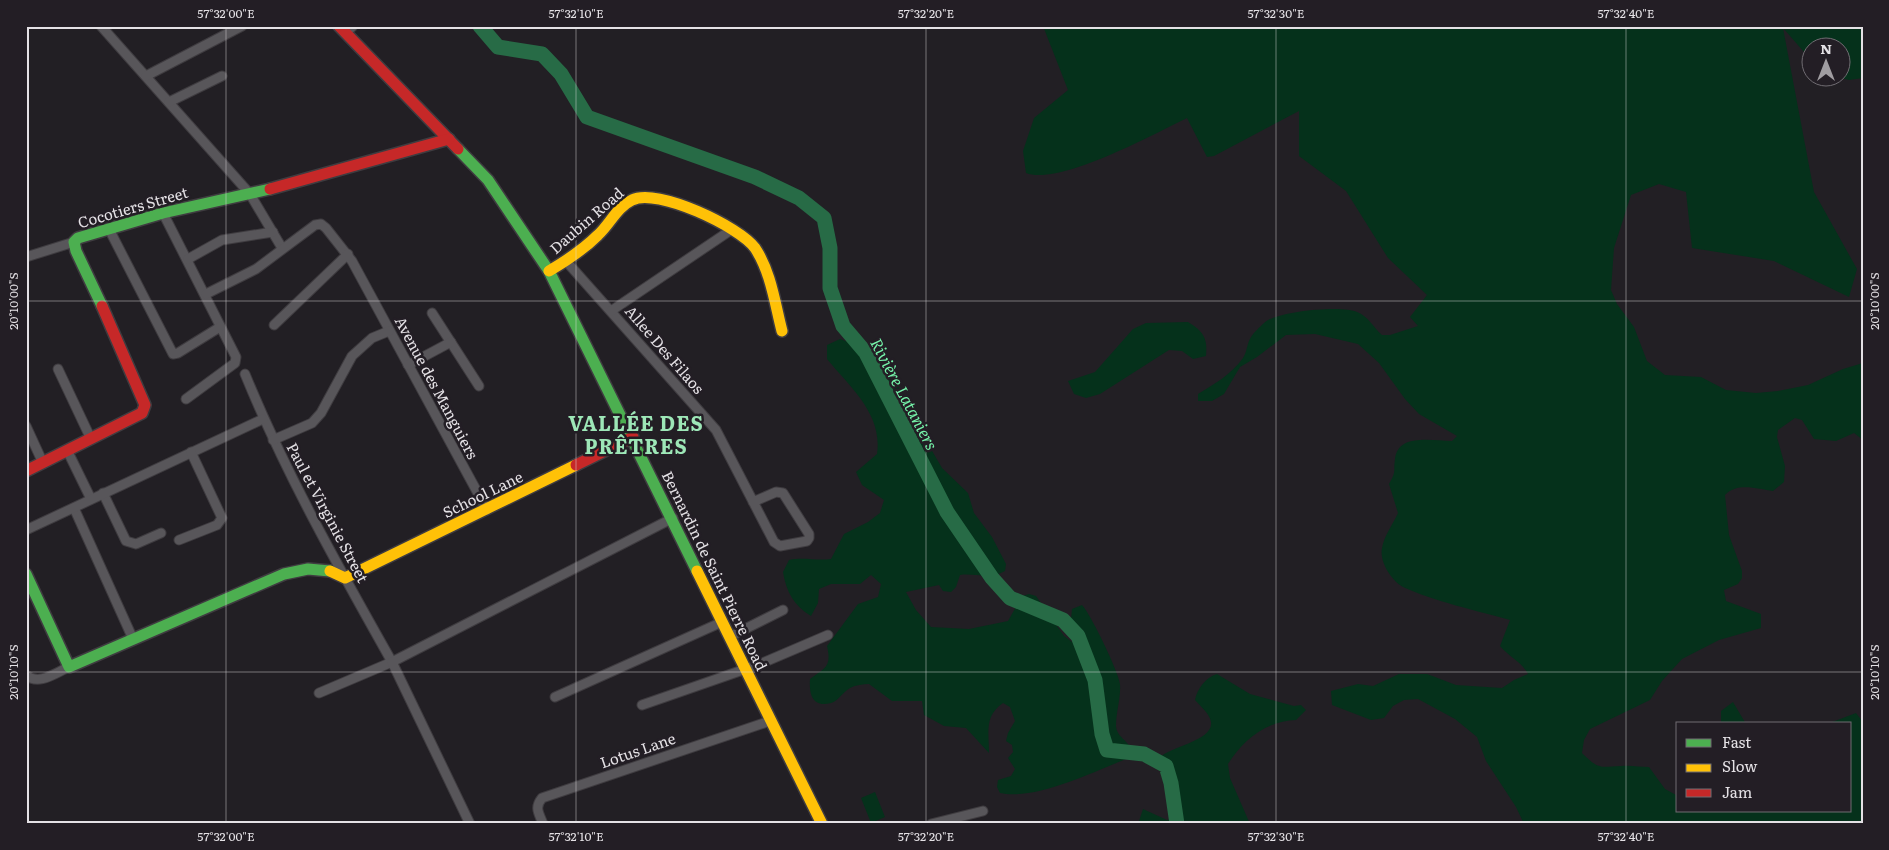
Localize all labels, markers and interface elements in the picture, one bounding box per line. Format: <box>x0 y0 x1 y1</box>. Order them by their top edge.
text: 57°32'00"E <box>197 4 255 22</box>
text: 57°32'10"E <box>548 4 604 22</box>
text: 57°32'20"E <box>898 4 955 22</box>
text: 57°32'30"E <box>1248 4 1305 22</box>
text: 57°32'40"E <box>1598 4 1655 22</box>
north arrow <box>1802 38 1852 88</box>
text: N <box>1820 38 1832 58</box>
street label: Cocotiers Street <box>75 180 190 233</box>
street label: Daubin Road <box>544 181 628 259</box>
text: 20°10'00"S <box>4 272 22 330</box>
text: 20°10'00"S <box>1865 272 1883 330</box>
street label: Allee Des Filaos <box>620 300 710 399</box>
street label: Avenue des Manguiers <box>390 312 485 463</box>
water label: Rivière Lataniers <box>865 333 945 454</box>
district label: VALLÉE DES PRÊTRES <box>568 407 704 460</box>
street label: Paul et Virginie Street <box>282 438 375 586</box>
street label: School Lane <box>438 464 527 523</box>
street label: Bernardin de Saint Pierre Road <box>657 467 774 674</box>
text: 20°10'10"S <box>4 644 22 700</box>
text: 20°10'10"S <box>1865 644 1883 700</box>
legend <box>1676 722 1852 812</box>
street label: Lotus Lane <box>597 726 679 773</box>
text: Fast <box>1722 730 1751 753</box>
text: Slow <box>1722 754 1757 777</box>
text: Jam <box>1722 780 1753 803</box>
text: 57°32'00"E <box>197 827 255 845</box>
text: 57°32'10"E <box>548 827 604 845</box>
text: 57°32'20"E <box>898 827 955 845</box>
text: 57°32'30"E <box>1248 827 1305 845</box>
text: 57°32'40"E <box>1598 827 1655 845</box>

